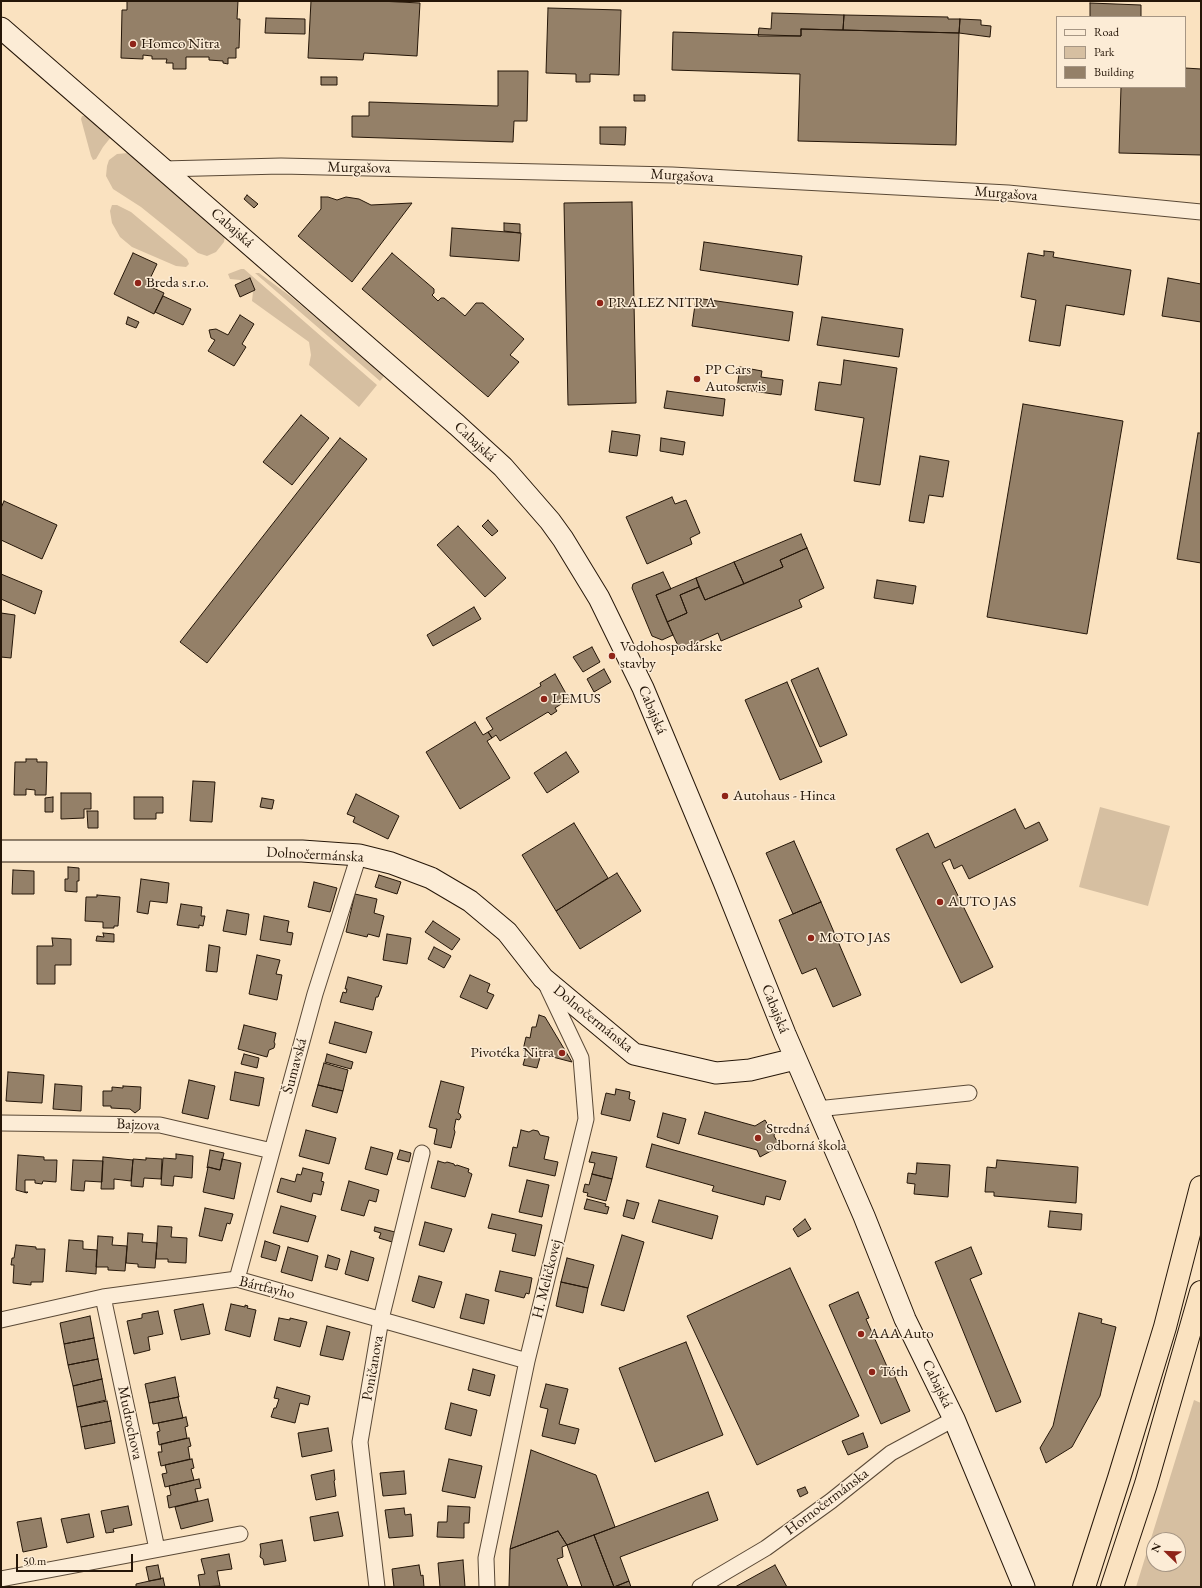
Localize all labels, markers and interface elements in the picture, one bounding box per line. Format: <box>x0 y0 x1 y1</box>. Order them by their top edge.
legend <box>1056 16 1186 88</box>
text: Road <box>1094 24 1119 40</box>
place label: Homeo Nitra <box>141 35 220 53</box>
marker: Homeo Nitra <box>128 39 138 49</box>
text: Park <box>1094 44 1114 60</box>
text: Building <box>1094 64 1134 80</box>
street label: Murgašova <box>327 158 391 178</box>
street label: Murgašova <box>650 165 714 187</box>
street label: Murgašova <box>974 183 1038 205</box>
street label: Cabajská <box>207 204 257 252</box>
place label: Breda s.r.o. <box>146 274 209 292</box>
marker: Breda s.r.o. <box>133 278 143 288</box>
place label: PRALEZ NITRA <box>608 294 716 312</box>
marker: PRALEZ NITRA <box>595 298 605 308</box>
place label: PP Cars Autoservis <box>705 361 766 396</box>
marker: PP Cars Autoservis <box>692 374 702 384</box>
street label: Cabajská <box>450 418 500 466</box>
place label: Vodohospodárske stavby <box>620 638 722 673</box>
marker: Vodohospodárske stavby <box>607 651 617 661</box>
street label: Cabajská <box>634 683 670 737</box>
place label: LEMUS <box>552 690 601 708</box>
marker: LEMUS <box>539 694 549 704</box>
place label: Autohaus - Hinca <box>733 787 835 805</box>
marker: Autohaus - Hinca <box>720 791 730 801</box>
street label: Dolnočermánska <box>266 843 364 867</box>
place label: AUTO JAS <box>948 893 1016 911</box>
marker: AUTO JAS <box>935 897 945 907</box>
place label: MOTO JAS <box>819 929 890 947</box>
marker: MOTO JAS <box>806 933 816 943</box>
street label: Dolnočermánska <box>549 981 637 1057</box>
street label: Cabajská <box>757 982 793 1036</box>
street label: Šumavská <box>279 1036 311 1096</box>
place label: Pivotéka Nitra <box>471 1044 554 1062</box>
marker: Pivotéka Nitra <box>557 1048 567 1058</box>
street label: Bajzova <box>116 1115 160 1135</box>
place label: Stredná odborná škola <box>766 1120 847 1155</box>
marker: Stredná odborná škola <box>753 1133 763 1143</box>
street label: H. Meličkovej <box>529 1238 565 1320</box>
street label: Bártfayho <box>237 1272 297 1304</box>
place label: AAA Auto <box>869 1325 934 1343</box>
marker: AAA Auto <box>856 1329 866 1339</box>
street label: Poničanova <box>358 1334 388 1402</box>
street label: Cabajská <box>918 1357 956 1411</box>
place label: Tóth <box>880 1363 908 1381</box>
marker: Tóth <box>867 1367 877 1377</box>
street label: Mudrochova <box>113 1385 147 1461</box>
street label: Hornočermánska <box>782 1465 872 1539</box>
north arrow <box>1146 1532 1186 1572</box>
text: N <box>1148 1541 1164 1555</box>
scale bar <box>18 1546 135 1572</box>
text: 50 m <box>23 1553 46 1569</box>

